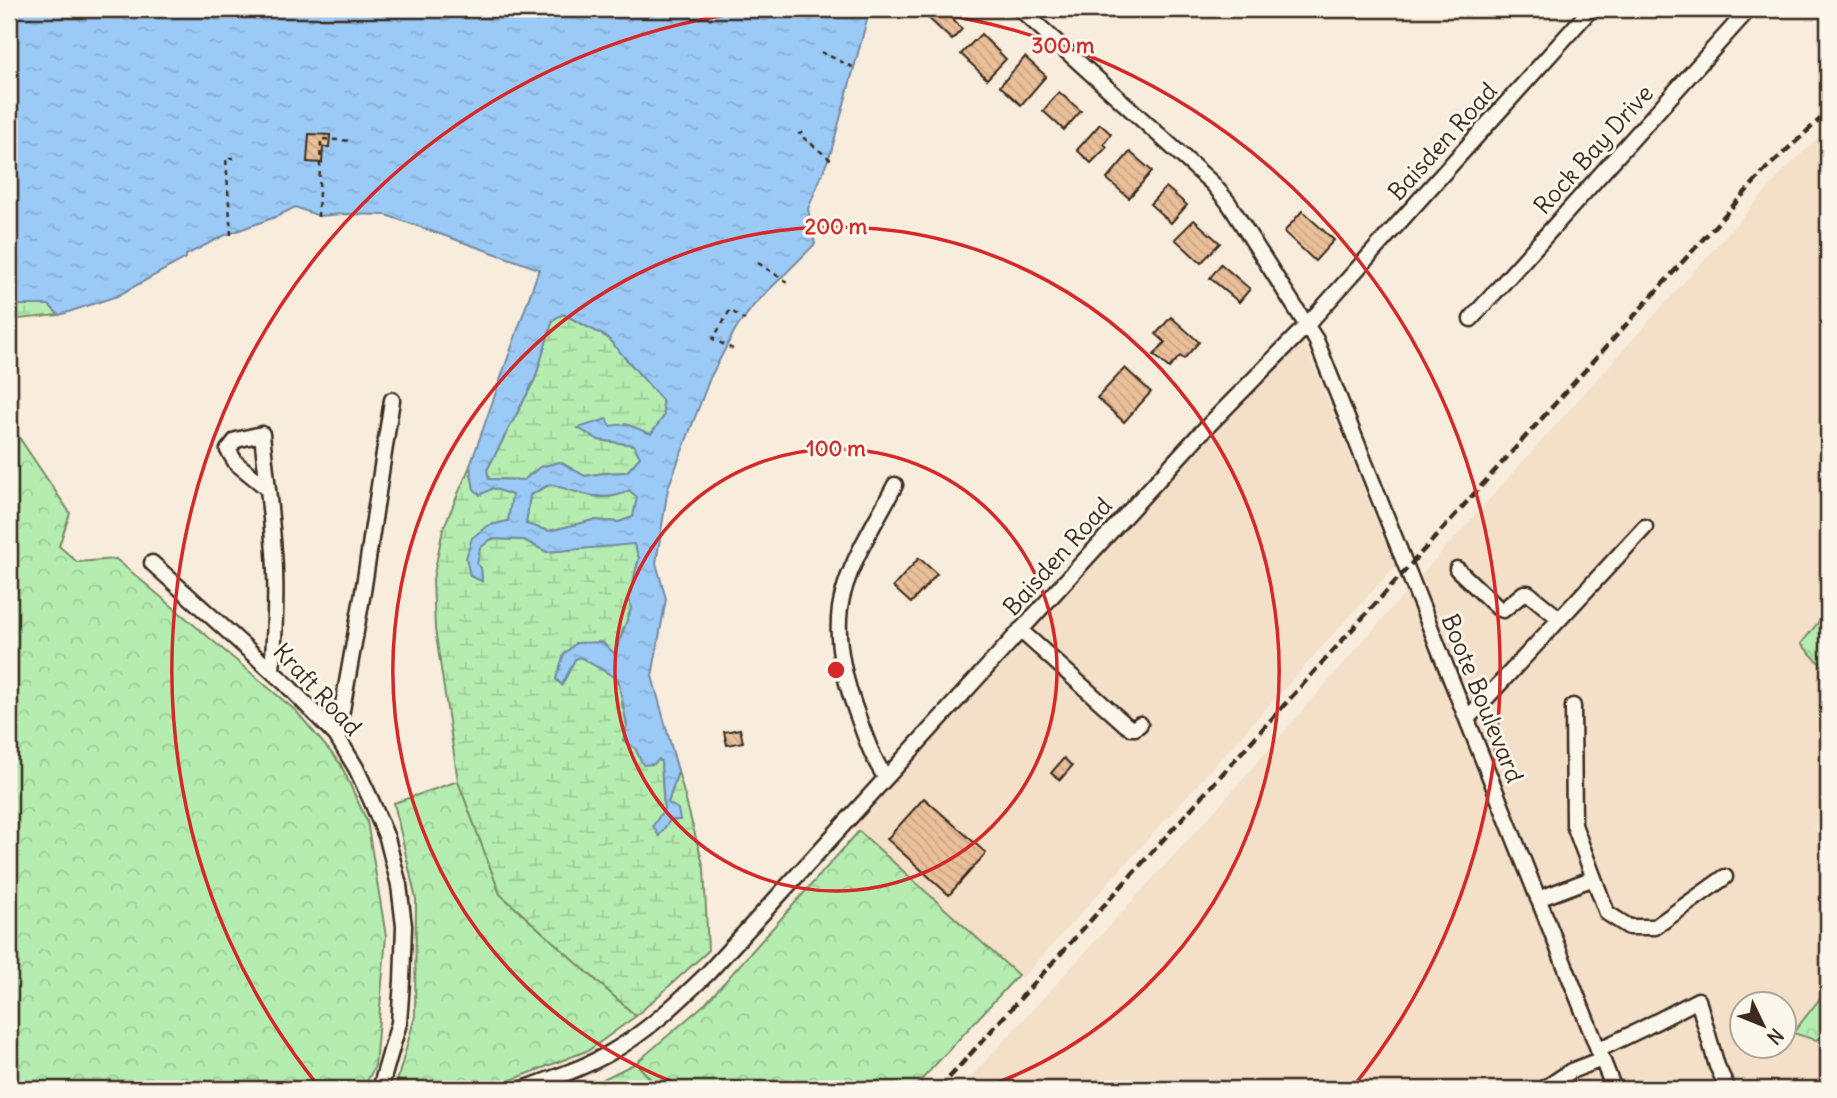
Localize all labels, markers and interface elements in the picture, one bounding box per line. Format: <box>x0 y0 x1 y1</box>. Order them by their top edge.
text: 300 m <box>1032 32 1095 59</box>
street label: Baisden Road <box>1381 76 1503 206</box>
street label: Rock Bay Drive <box>1527 78 1659 220</box>
text: 200 m <box>805 213 868 240</box>
text: 100 m <box>806 435 866 462</box>
street label: Baisden Road <box>996 491 1118 621</box>
street label: Boote Boulevard <box>1435 609 1531 787</box>
street label: Kraft Road <box>267 636 369 742</box>
centre of rings <box>824 658 848 682</box>
north arrow <box>1728 990 1798 1060</box>
text: N <box>1762 1024 1789 1050</box>

